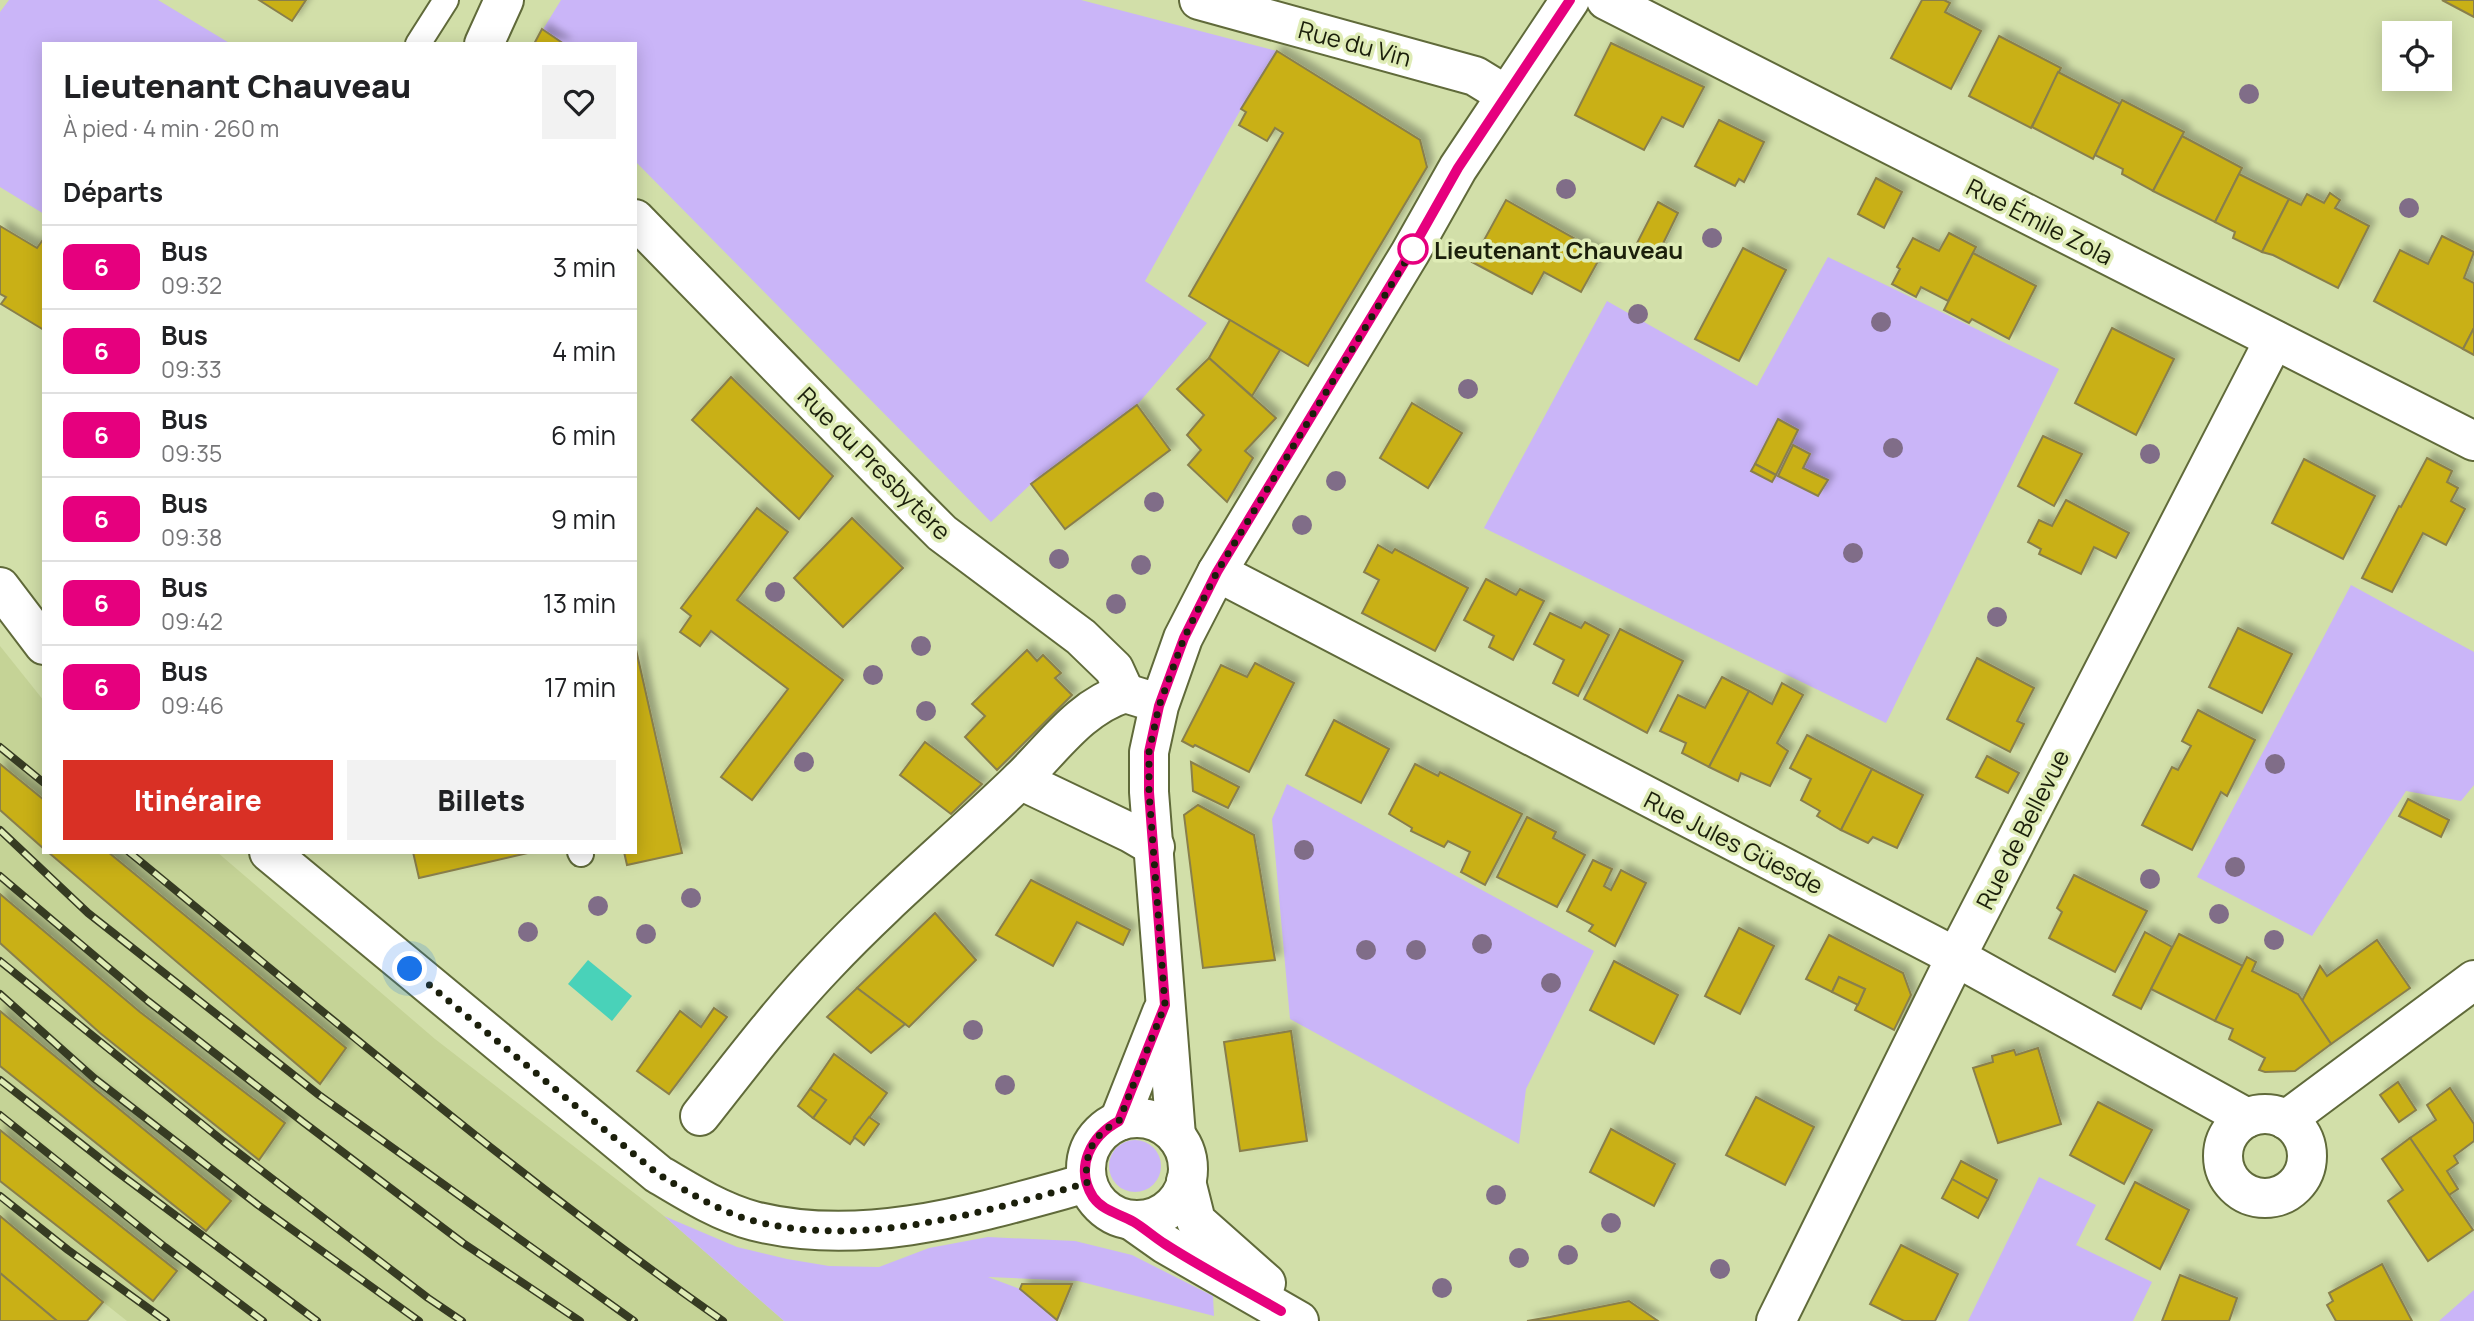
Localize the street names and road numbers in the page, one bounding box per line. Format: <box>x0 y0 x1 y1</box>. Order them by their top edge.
street label: Rue du Vin <box>1295 12 1415 74</box>
street label: Rue Émile Zola <box>1961 170 2119 272</box>
street label: Rue du Presbytère <box>791 379 959 547</box>
street label: Rue de Bellevue <box>1968 743 2076 915</box>
street label: Rue Jules Güesde <box>1639 783 1829 901</box>

